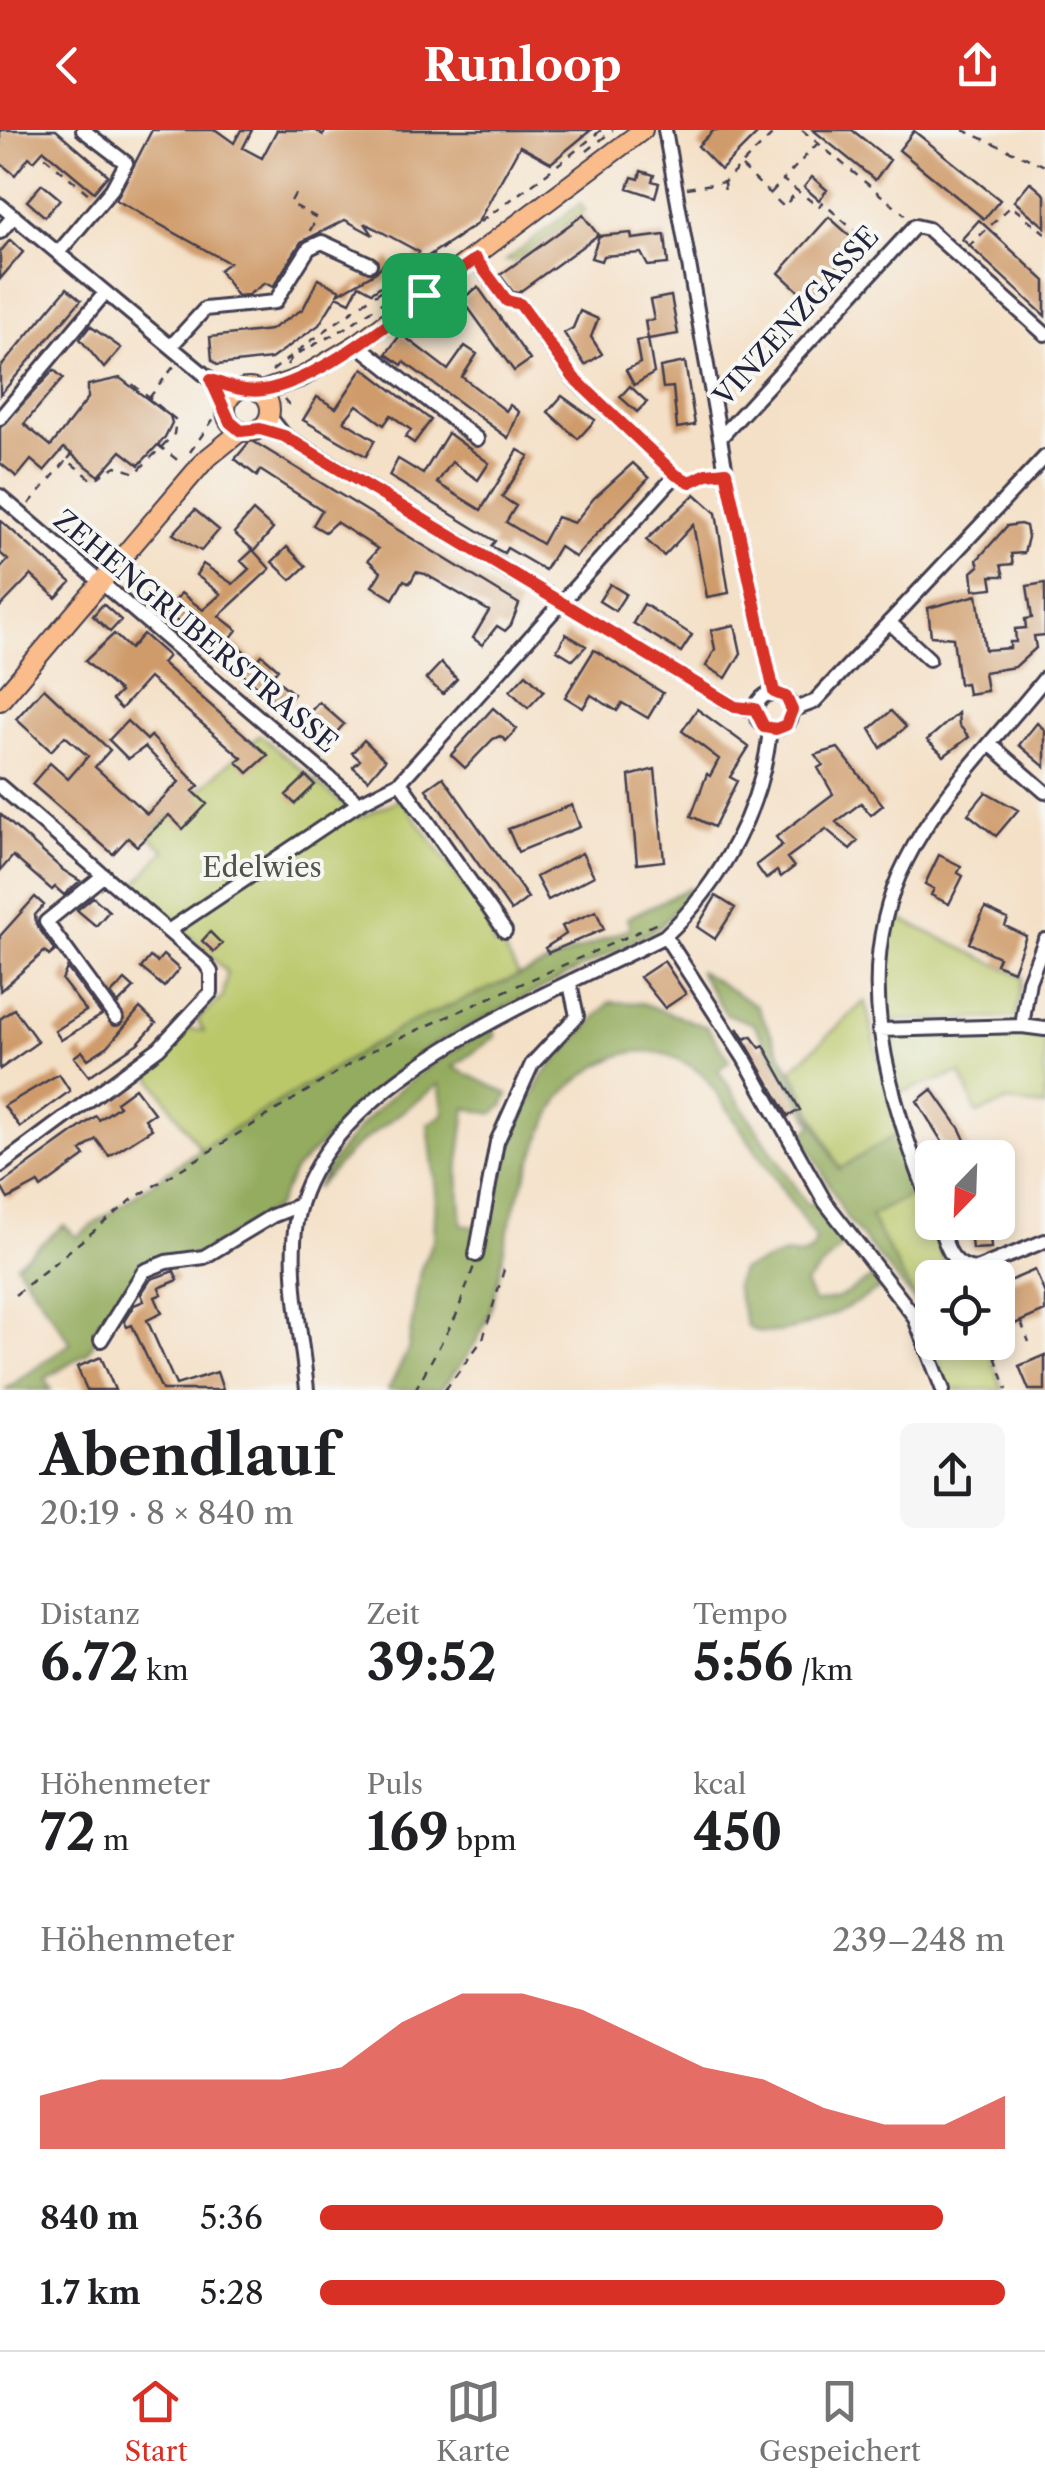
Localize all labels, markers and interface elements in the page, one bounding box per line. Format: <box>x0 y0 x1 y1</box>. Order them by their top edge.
text: Runloop <box>423 37 622 93</box>
icon: back <box>40 38 95 93</box>
icon: share <box>950 38 1005 93</box>
street label: VINZENZGASSE <box>706 219 886 414</box>
pin <box>382 253 467 338</box>
icon: arrive <box>397 268 452 323</box>
street label: ZEHENGRUBERSTRASSE <box>47 502 345 760</box>
park label: Edelwies <box>202 850 322 884</box>
north arrow <box>915 1140 1015 1240</box>
map controls <box>915 1140 1015 1360</box>
button: locate <box>915 1260 1015 1360</box>
text: Abendlauf <box>40 1422 336 1489</box>
button: share <box>900 1423 1005 1528</box>
text: 20:19 · 8 × 840 m <box>40 1493 294 1532</box>
text: Distanz <box>40 1597 140 1631</box>
text: Zeit <box>367 1597 420 1631</box>
text: Tempo <box>693 1597 788 1631</box>
text: 6.72 <box>40 1631 139 1693</box>
text: 39:52 <box>367 1631 497 1693</box>
text: 5:56 <box>693 1631 793 1693</box>
text: km <box>139 1653 188 1687</box>
text: /km <box>793 1653 853 1687</box>
text: Höhenmeter <box>40 1767 210 1801</box>
text: Puls <box>367 1767 423 1801</box>
text: kcal <box>693 1767 746 1801</box>
text: 72 <box>40 1801 96 1863</box>
text: 169 <box>367 1801 449 1863</box>
text: 450 <box>693 1801 782 1863</box>
text: m <box>96 1823 129 1857</box>
text: bpm <box>449 1823 517 1857</box>
text: Höhenmeter <box>40 1920 235 1959</box>
text: 239–248 m <box>832 1920 1005 1959</box>
text: 840 m <box>40 2198 139 2237</box>
text: 5:36 <box>200 2198 263 2237</box>
text: 1.7 km <box>40 2273 141 2312</box>
text: 5:28 <box>200 2273 264 2312</box>
tab: Start <box>124 2374 188 2468</box>
tab: Karte <box>436 2374 510 2468</box>
tab: Gespeichert <box>759 2374 921 2468</box>

